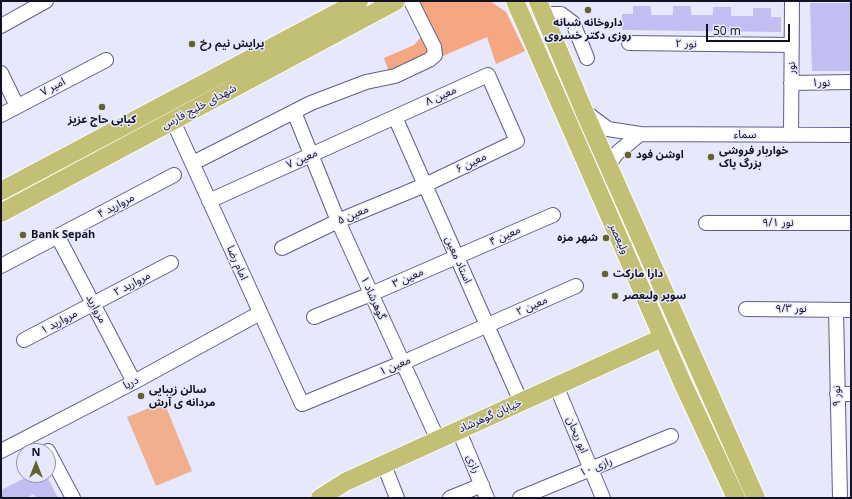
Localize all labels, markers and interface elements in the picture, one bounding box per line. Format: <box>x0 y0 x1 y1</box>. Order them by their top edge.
marker: داروخانه شبانه روزی دکتر خسروی <box>583 5 593 15</box>
place label: داروخانه شبانه روزی دکتر خسروی <box>545 16 631 42</box>
scale bar <box>708 16 792 42</box>
text: 50 m <box>713 22 741 39</box>
place label: پرایش نیم رخ <box>200 37 264 51</box>
street label: نور ۲ <box>675 37 697 51</box>
marker: پرایش نیم رخ <box>187 39 197 49</box>
street label: نور <box>785 62 799 74</box>
street label: امیر ۷ <box>38 75 68 99</box>
street label: نور۱ <box>812 76 830 90</box>
street label: شهدای خلیج فارس <box>159 82 239 132</box>
street label: معین ۸ <box>423 83 459 109</box>
marker: کبابی حاج عزیز <box>97 102 107 112</box>
place label: کبابی حاج عزیز <box>68 113 136 127</box>
street label: سماء <box>734 128 756 142</box>
place label: خواربار فروشی بزرگ پاک <box>719 144 788 170</box>
street label: معین ۷ <box>284 146 320 172</box>
place label: اوشن فود <box>636 148 684 162</box>
street label: معین ۶ <box>453 150 489 176</box>
marker: اوشن فود <box>623 150 633 160</box>
marker: خواربار فروشی بزرگ پاک <box>706 152 716 162</box>
street label: مروارید ۴ <box>95 191 137 221</box>
street label: معین ۵ <box>335 203 371 227</box>
street label: نور ۹/۱ <box>762 216 794 230</box>
street label: ولیعصر <box>606 222 632 256</box>
street label: معین ۴ <box>487 223 523 249</box>
place label: Bank Sepah <box>31 228 95 242</box>
marker: Bank Sepah <box>18 230 28 240</box>
place label: شهر مزه <box>557 231 598 245</box>
marker: شهر مزه <box>601 233 611 243</box>
street label: استاد معین <box>442 234 474 286</box>
street label: امام رضا <box>224 244 250 282</box>
street label: معین ۳ <box>390 265 426 291</box>
place label: دارا مارکت <box>613 267 663 281</box>
street label: مروارید ۲ <box>111 269 153 299</box>
marker: دارا مارکت <box>600 269 610 279</box>
street label: گوهرشاد ۱ <box>358 274 388 322</box>
place label: سوپر ولیعصر <box>623 289 686 303</box>
marker: سوپر ولیعصر <box>610 291 620 301</box>
street label: مروارید <box>83 292 109 326</box>
street label: معین ۲ <box>514 293 550 319</box>
street label: نور ۹/۳ <box>775 302 807 316</box>
street label: مروارید ۱ <box>38 307 80 337</box>
street label: معین ۱ <box>377 354 413 378</box>
street label: دریا <box>121 374 141 392</box>
place label: سالن زیبایی مردانه ی آرش <box>149 383 215 409</box>
street label: نور ۹ <box>830 385 844 407</box>
marker: سالن زیبایی مردانه ی آرش <box>136 391 146 401</box>
street label: خیابان گوهرشاد <box>456 396 524 436</box>
street label: ابو ریحان <box>563 415 591 455</box>
north arrow <box>16 443 56 483</box>
text: N <box>32 444 40 459</box>
street label: رازی <box>463 453 483 475</box>
street label: رازی ۱۰ <box>578 454 614 480</box>

